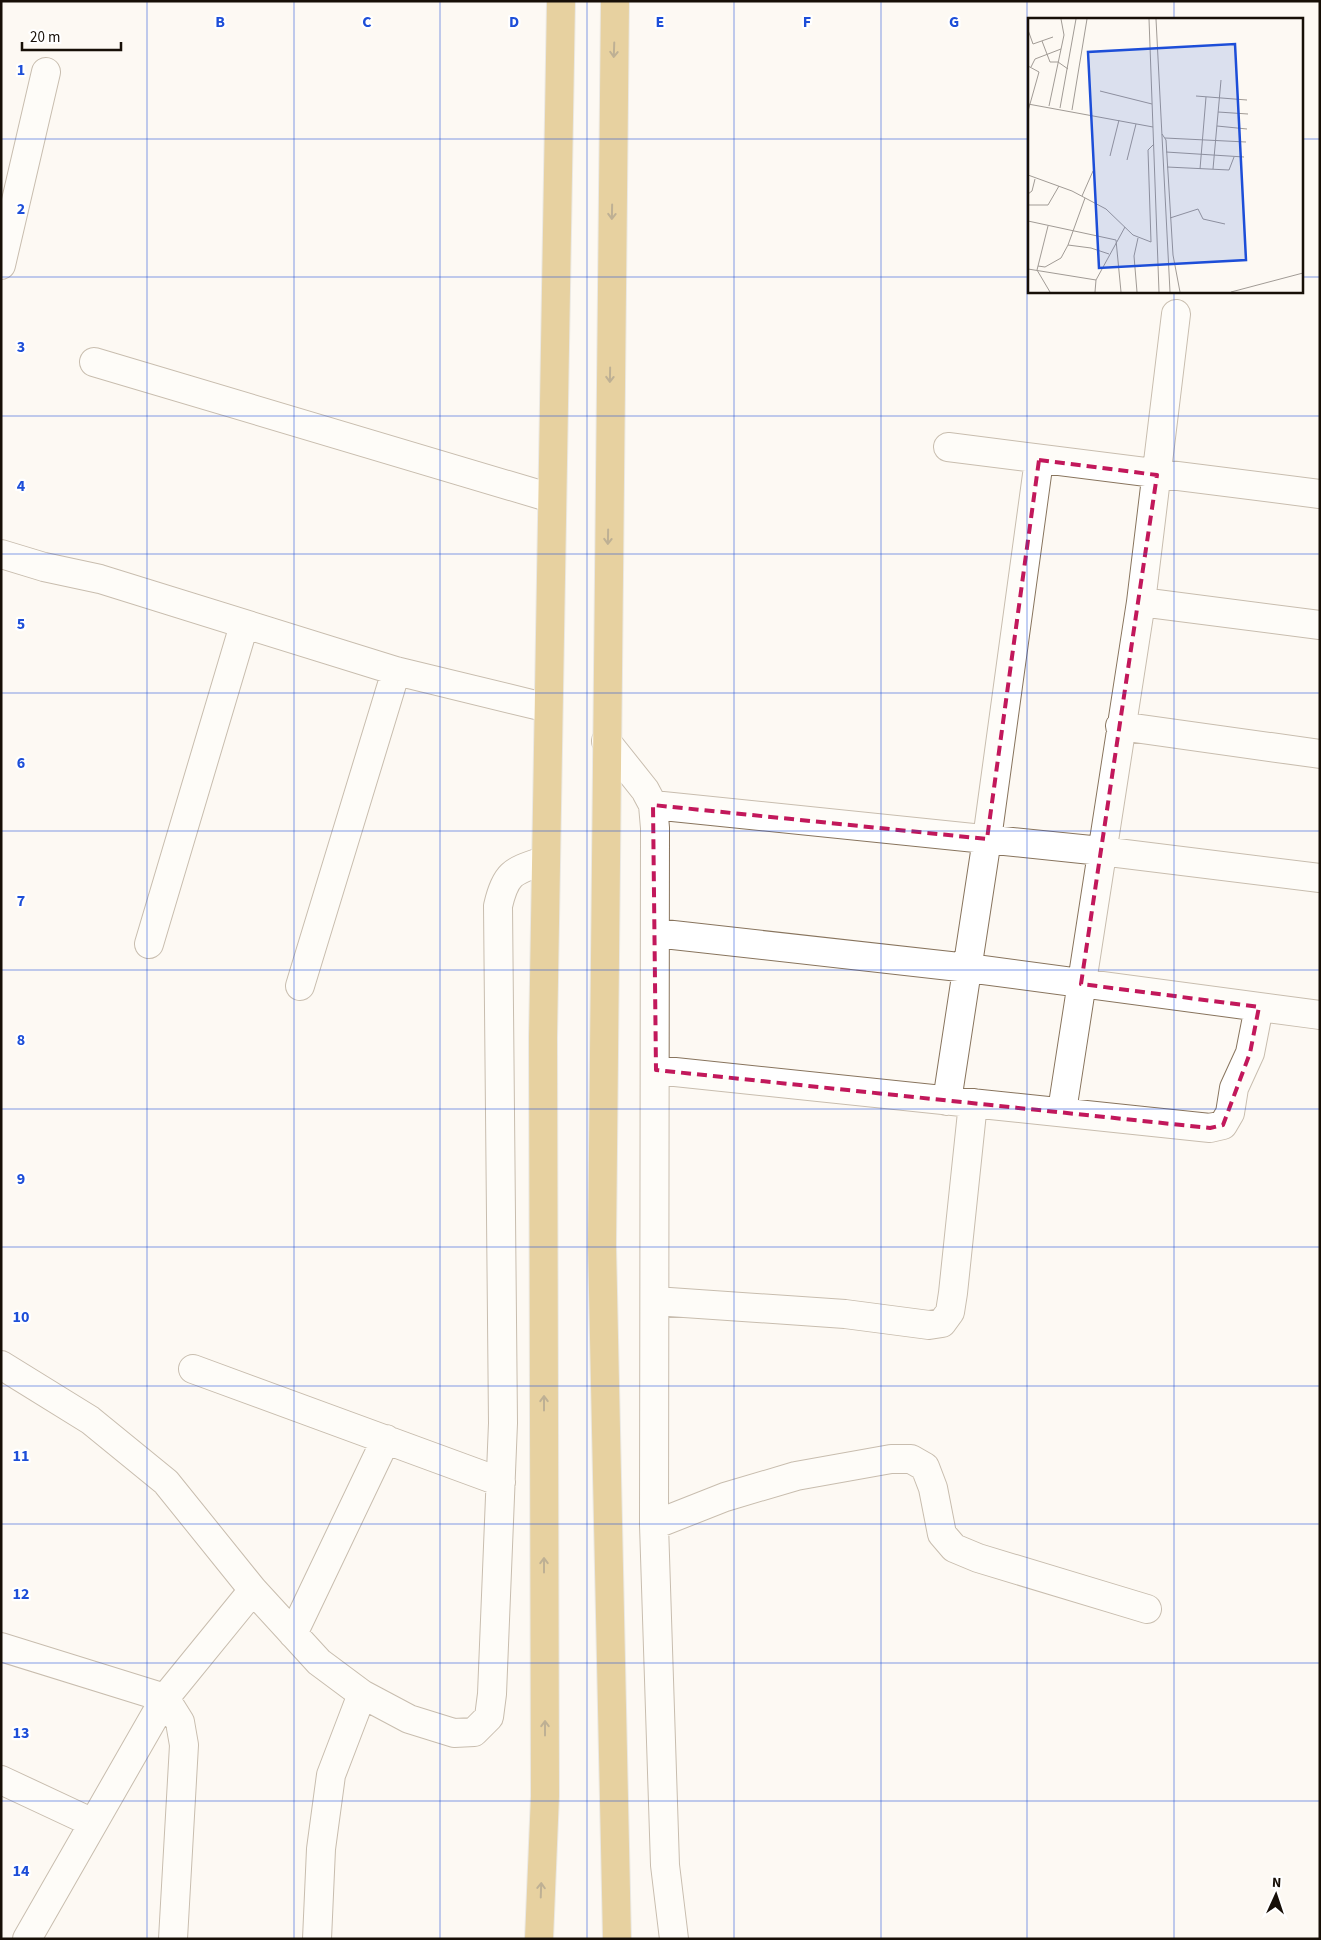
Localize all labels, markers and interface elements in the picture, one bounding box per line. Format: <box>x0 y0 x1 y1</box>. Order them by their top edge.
text: B <box>215 11 225 33</box>
text: C <box>362 11 372 33</box>
text: D <box>509 11 519 33</box>
text: E <box>656 11 664 33</box>
text: F <box>803 11 811 33</box>
text: G <box>949 11 959 33</box>
inset map <box>1028 18 1304 292</box>
scale bar <box>22 20 121 52</box>
text: 20 m <box>30 27 60 48</box>
one-way arrow <box>609 42 618 58</box>
text: 1 <box>17 59 25 81</box>
text: 2 <box>17 198 25 220</box>
one-way arrow <box>607 204 617 220</box>
text: 3 <box>17 336 25 358</box>
one-way arrow <box>605 366 615 383</box>
text: 4 <box>17 475 26 497</box>
one-way arrow <box>603 529 613 545</box>
text: 5 <box>17 613 25 635</box>
text: 6 <box>17 752 25 774</box>
text: 7 <box>17 890 25 912</box>
text: 8 <box>17 1029 25 1051</box>
text: 9 <box>17 1168 25 1190</box>
text: 10 <box>13 1306 29 1328</box>
one-way arrow <box>539 1395 549 1411</box>
text: 11 <box>13 1445 29 1467</box>
one-way arrow <box>539 1557 549 1574</box>
text: 12 <box>13 1583 29 1605</box>
one-way arrow <box>540 1720 550 1736</box>
text: 13 <box>13 1722 29 1744</box>
text: 14 <box>13 1860 30 1882</box>
north arrow <box>1251 1870 1301 1920</box>
text: N <box>1271 1873 1282 1893</box>
one-way arrow <box>536 1882 546 1898</box>

